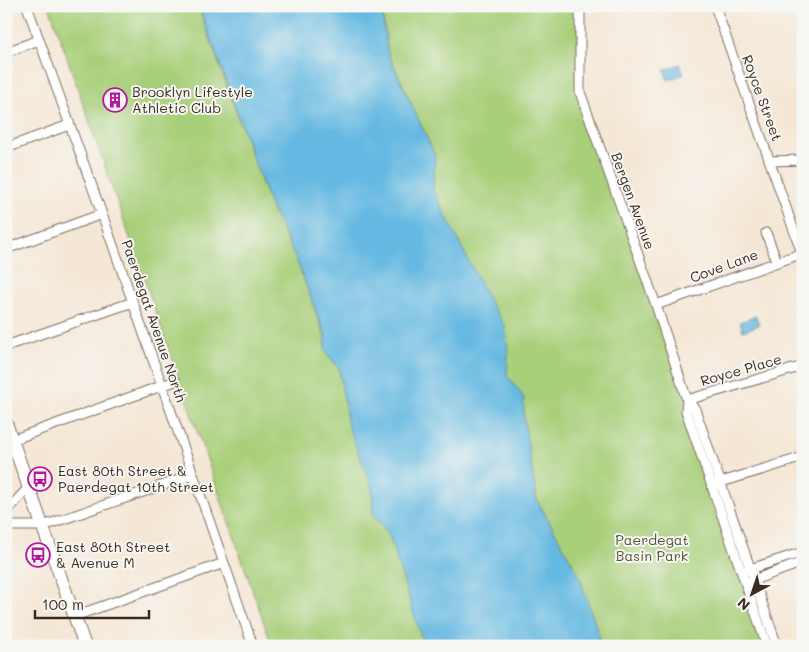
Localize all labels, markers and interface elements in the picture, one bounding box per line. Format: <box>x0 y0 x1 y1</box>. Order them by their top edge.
street label: Royce Street <box>738 52 787 144</box>
place label: Brooklyn Lifestyle Athletic Club <box>132 82 253 117</box>
building icon: Brooklyn Lifestyle Athletic Club <box>102 87 128 113</box>
street label: Bergen Avenue <box>607 150 660 252</box>
street label: Paerdegat Avenue North <box>118 237 191 405</box>
street label: Cove Lane <box>687 244 761 287</box>
street label: Royce Place <box>698 349 784 390</box>
place label: East 80th Street & Paerdegat 10th Street <box>58 461 214 496</box>
bus stop icon: East 80th Street & Paerdegat 10th Street <box>27 466 53 492</box>
park label: Paerdegat Basin Park <box>615 530 689 565</box>
place label: East 80th Street & Avenue M <box>56 537 170 572</box>
bus stop icon: East 80th Street & Avenue M <box>25 542 51 568</box>
north arrow <box>726 570 776 620</box>
scale bar <box>35 587 149 619</box>
text: 100 m <box>42 594 84 614</box>
text: N <box>733 594 754 615</box>

